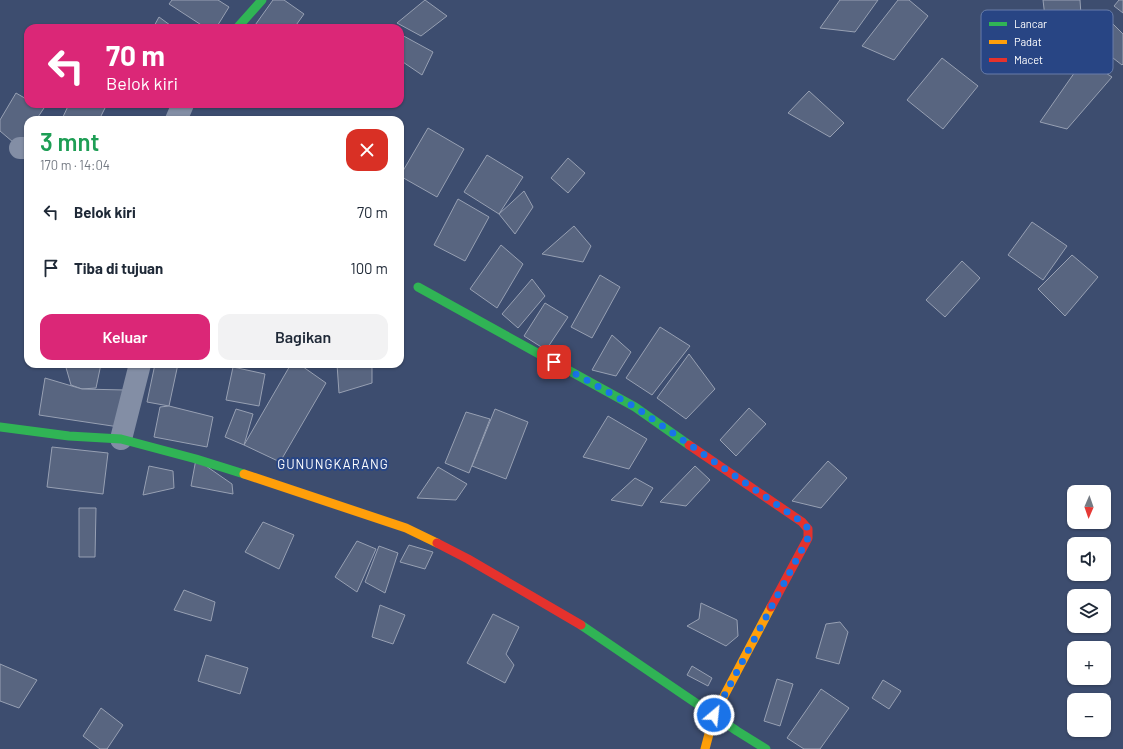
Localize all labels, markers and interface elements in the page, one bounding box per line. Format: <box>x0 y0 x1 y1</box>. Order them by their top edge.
legend <box>981 10 1113 74</box>
text: Lancar <box>1014 17 1047 30</box>
text: Padat <box>1014 35 1042 48</box>
text: 70 m <box>106 38 165 72</box>
icon: left <box>40 40 92 92</box>
text: Macet <box>1014 53 1043 66</box>
text: Belok kiri <box>106 72 178 94</box>
text: 3 mnt <box>40 127 99 156</box>
button: close <box>346 129 388 171</box>
text: 170 m · 14:04 <box>40 157 110 173</box>
icon: left <box>40 201 62 223</box>
text: Belok kiri <box>74 203 136 221</box>
text: 70 m <box>357 203 388 221</box>
icon: arrive <box>40 257 62 279</box>
text: Tiba di tujuan <box>74 259 163 277</box>
text: 100 m <box>350 259 388 277</box>
button: Keluar <box>40 314 210 360</box>
button: Bagikan <box>218 314 388 360</box>
pin <box>537 345 571 379</box>
icon: arrive <box>543 351 565 373</box>
district label: GUNUNGKARANG <box>277 456 389 472</box>
north arrow <box>1067 485 1111 529</box>
map controls <box>1067 485 1111 737</box>
button: sound <box>1067 537 1111 581</box>
button: layers <box>1067 589 1111 633</box>
button: + <box>1067 641 1111 685</box>
button: − <box>1067 693 1111 737</box>
position arrow <box>693 694 735 736</box>

